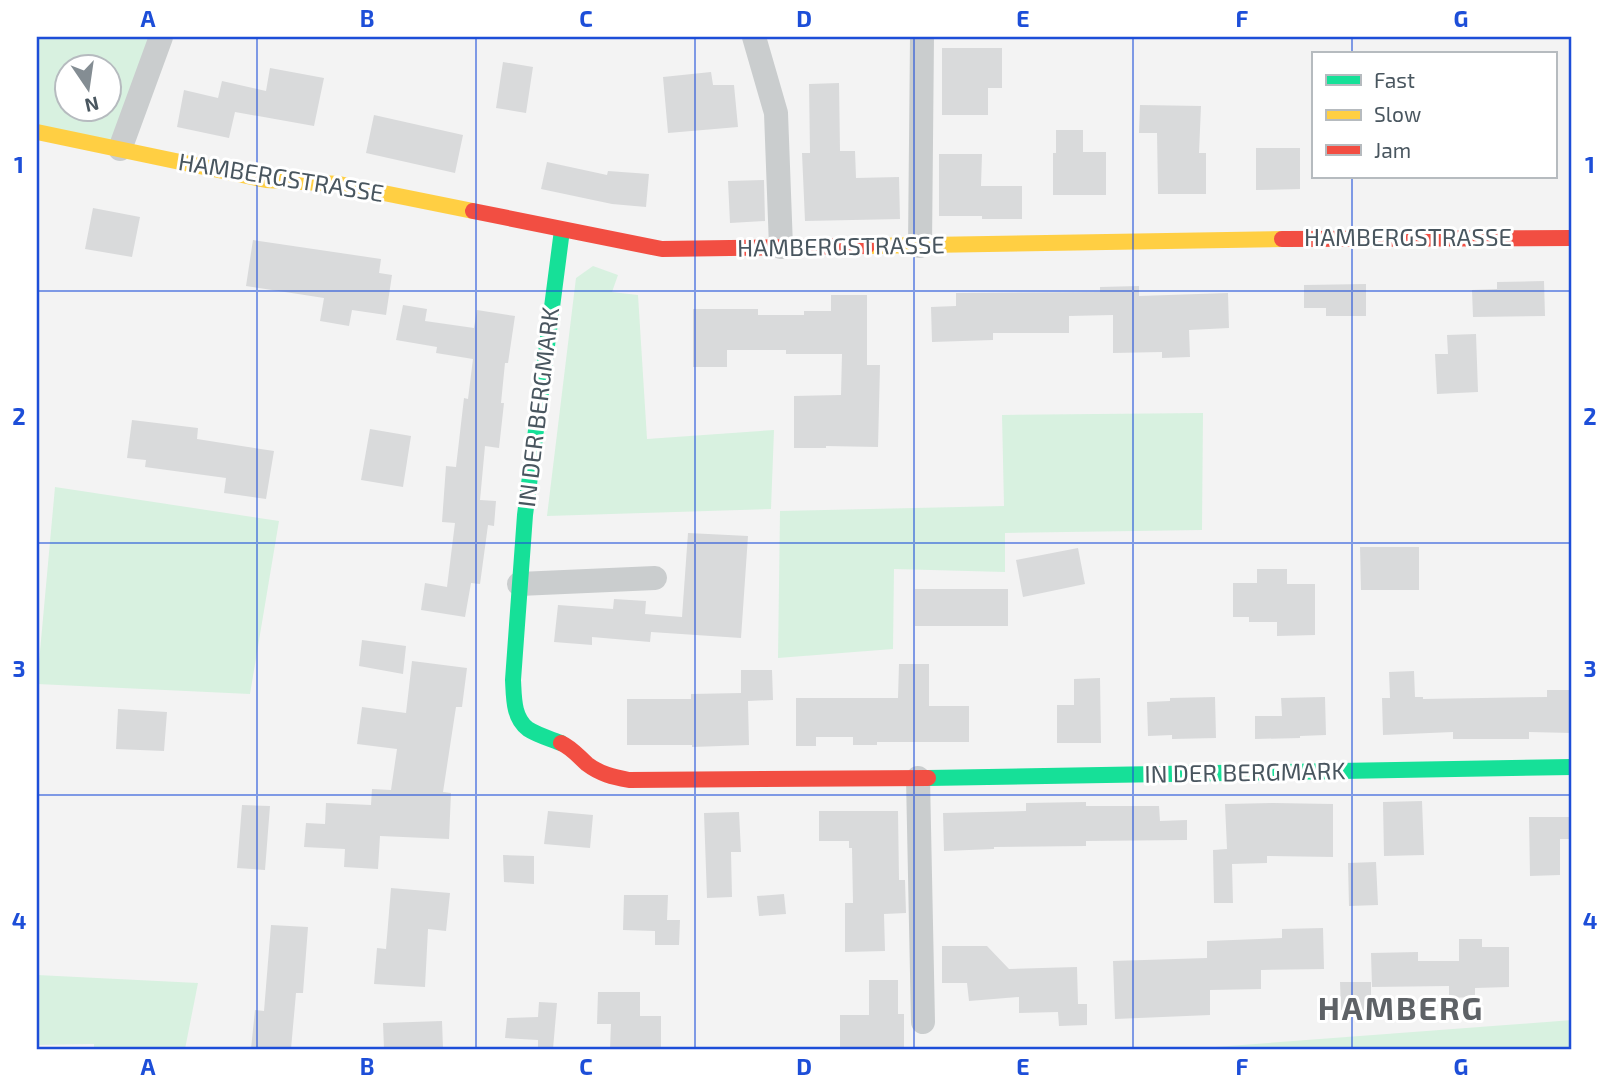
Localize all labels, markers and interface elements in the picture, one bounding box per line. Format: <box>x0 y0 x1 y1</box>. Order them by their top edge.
text: A <box>140 4 156 32</box>
text: B <box>360 4 374 32</box>
text: C <box>579 4 593 32</box>
text: D <box>796 4 812 32</box>
text: E <box>1016 4 1030 32</box>
text: F <box>1236 4 1249 32</box>
text: G <box>1454 4 1468 32</box>
north arrow <box>52 52 122 122</box>
legend <box>1312 52 1556 178</box>
text: Fast <box>1374 67 1415 92</box>
text: N <box>83 92 101 118</box>
text: Slow <box>1374 101 1421 126</box>
text: Jam <box>1374 137 1411 162</box>
street label: HAMBERGSTRASSE <box>176 146 386 207</box>
text: 1 <box>14 150 24 178</box>
text: 1 <box>1585 150 1595 178</box>
street label: HAMBERGSTRASSE <box>1304 222 1512 251</box>
street label: HAMBERGSTRASSE <box>737 229 945 262</box>
street label: IN DER BERGMARK <box>511 305 564 509</box>
text: 2 <box>12 402 26 430</box>
text: 2 <box>1583 402 1597 430</box>
text: 3 <box>12 654 26 682</box>
text: 3 <box>1583 654 1597 682</box>
street label: IN DER BERGMARK <box>1144 755 1346 788</box>
text: 4 <box>12 906 26 934</box>
text: 4 <box>1583 906 1597 934</box>
district label: HAMBERG <box>1318 988 1484 1026</box>
text: A <box>140 1052 156 1080</box>
text: B <box>360 1052 374 1080</box>
text: C <box>579 1052 593 1080</box>
text: D <box>796 1052 812 1080</box>
text: E <box>1016 1052 1030 1080</box>
text: F <box>1236 1052 1249 1080</box>
text: G <box>1454 1052 1468 1080</box>

